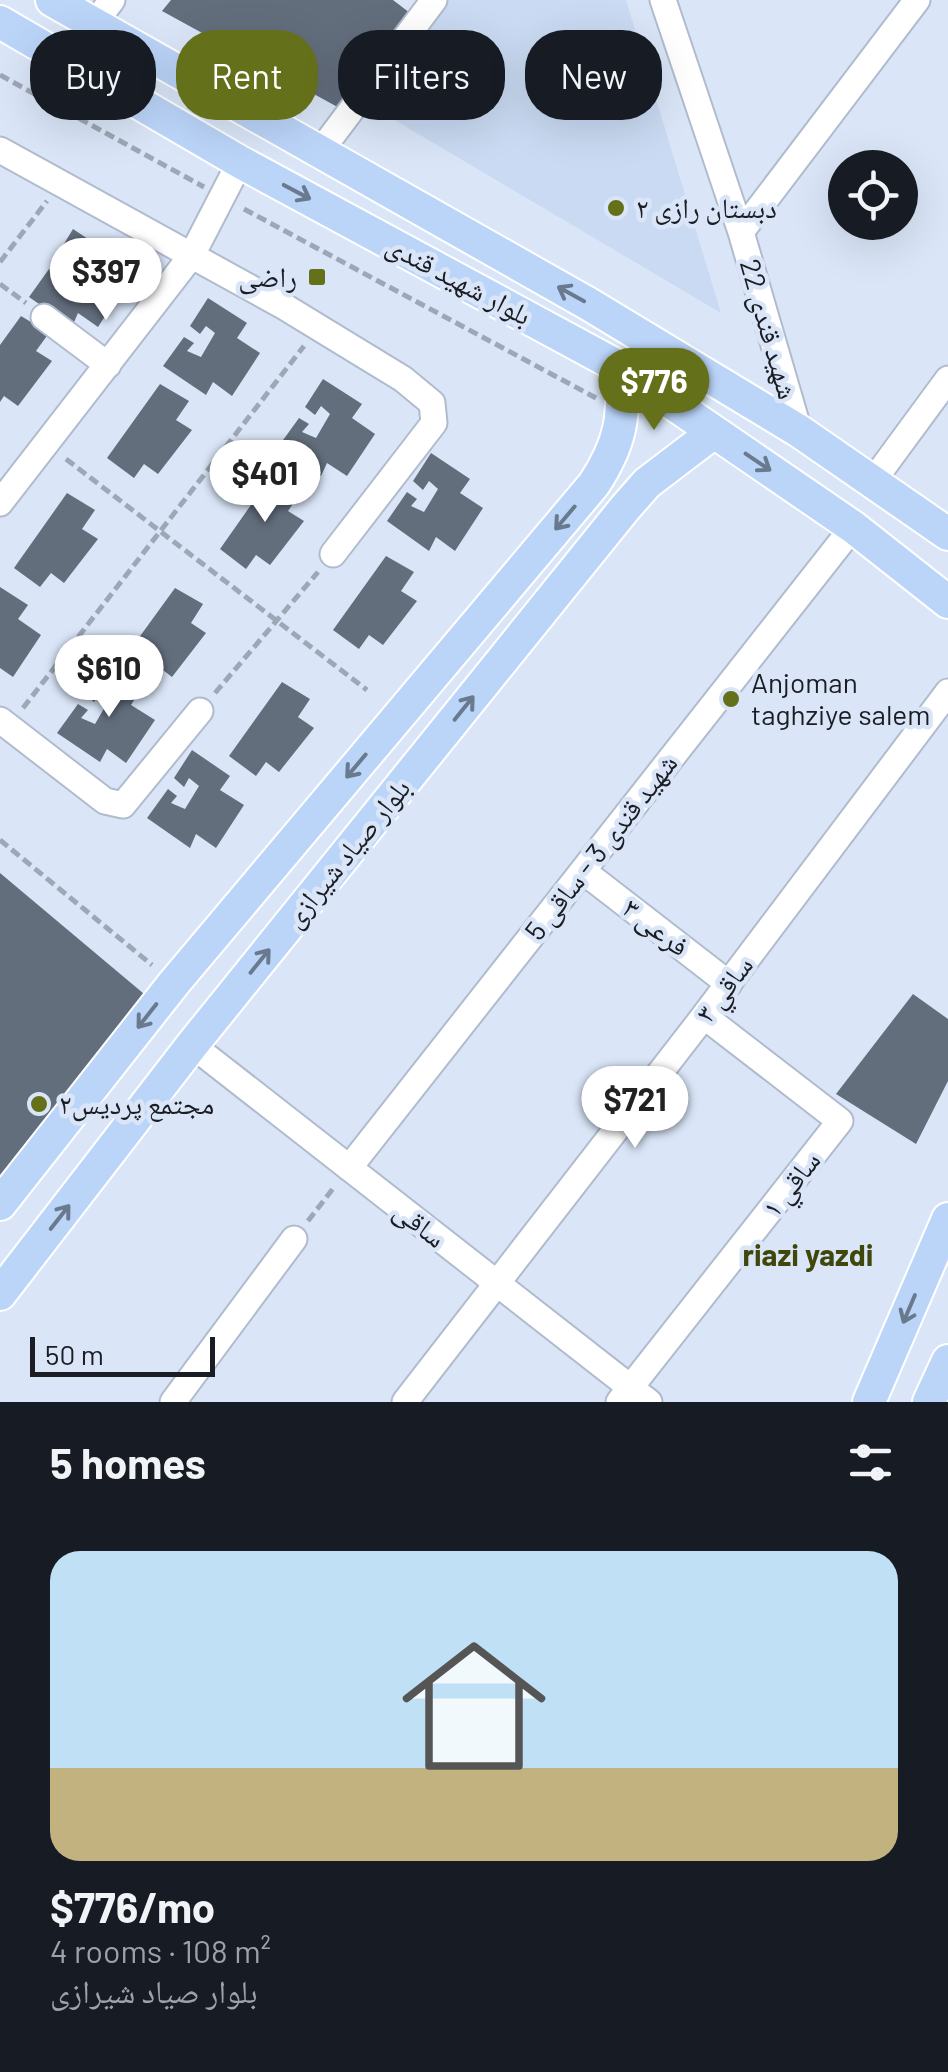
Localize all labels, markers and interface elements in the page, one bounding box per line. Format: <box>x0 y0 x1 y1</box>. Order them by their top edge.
chip: Buy <box>30 30 156 120</box>
chip: Rent <box>176 30 318 120</box>
chip: Filters <box>338 30 505 120</box>
chip: New <box>525 30 662 120</box>
map controls <box>828 150 918 240</box>
button: locate <box>828 150 918 240</box>
one-way arrow <box>282 183 312 203</box>
place label: دبستان رازی ۲ <box>636 190 777 225</box>
marker: دبستان رازی ۲ <box>605 197 627 219</box>
street label: بلوار شهید قندی <box>381 227 538 332</box>
pin: $397 <box>47 238 165 323</box>
text: $397 <box>72 251 140 289</box>
street label: شهید قندی 22 <box>733 255 806 403</box>
place label: راضی <box>238 259 297 295</box>
marker: راضی <box>306 266 328 288</box>
one-way arrow <box>556 284 586 304</box>
pin: $776 <box>595 348 713 433</box>
text: $776 <box>620 361 688 399</box>
pin: $401 <box>206 440 324 525</box>
one-way arrow <box>744 452 772 473</box>
text: $401 <box>232 453 298 491</box>
one-way arrow <box>555 504 577 530</box>
pin: $610 <box>50 635 168 720</box>
text: $610 <box>77 648 141 686</box>
place label: Anjoman taghziye salem <box>751 665 930 731</box>
marker: Anjoman taghziye salem <box>720 688 742 710</box>
one-way arrow <box>453 695 475 721</box>
street label: شهید قندی 3 - ساقی 5 <box>517 746 685 948</box>
one-way arrow <box>345 753 367 779</box>
street label: بلوار صیاد شیرازی <box>276 771 417 934</box>
street label: فرعی ۳ <box>616 890 696 964</box>
one-way arrow <box>249 948 271 974</box>
street label: ساقي ۳ <box>687 948 765 1033</box>
one-way arrow <box>137 1002 159 1028</box>
pin: $721 <box>576 1066 694 1151</box>
text: $721 <box>603 1079 667 1117</box>
place label: مجتمع پردیس۲ <box>59 1086 214 1122</box>
marker: مجتمع پردیس۲ <box>28 1093 50 1115</box>
street label: ساقي ۱ <box>754 1143 832 1228</box>
street label: ساقی <box>387 1192 453 1256</box>
one-way arrow <box>48 1204 70 1230</box>
district label: riazi yazdi <box>742 1236 874 1272</box>
one-way arrow <box>899 1293 917 1324</box>
scale bar <box>30 1332 215 1376</box>
text: 50 m <box>45 1337 104 1371</box>
icon: filters <box>843 1435 898 1490</box>
text: 5 homes <box>50 1437 206 1487</box>
icon: home <box>384 1616 564 1796</box>
text: $776/mo <box>50 1881 215 1931</box>
text: 4 rooms · 108 m² <box>50 1931 271 1969</box>
text: بلوار صیاد شیرازی <box>50 1971 258 2009</box>

